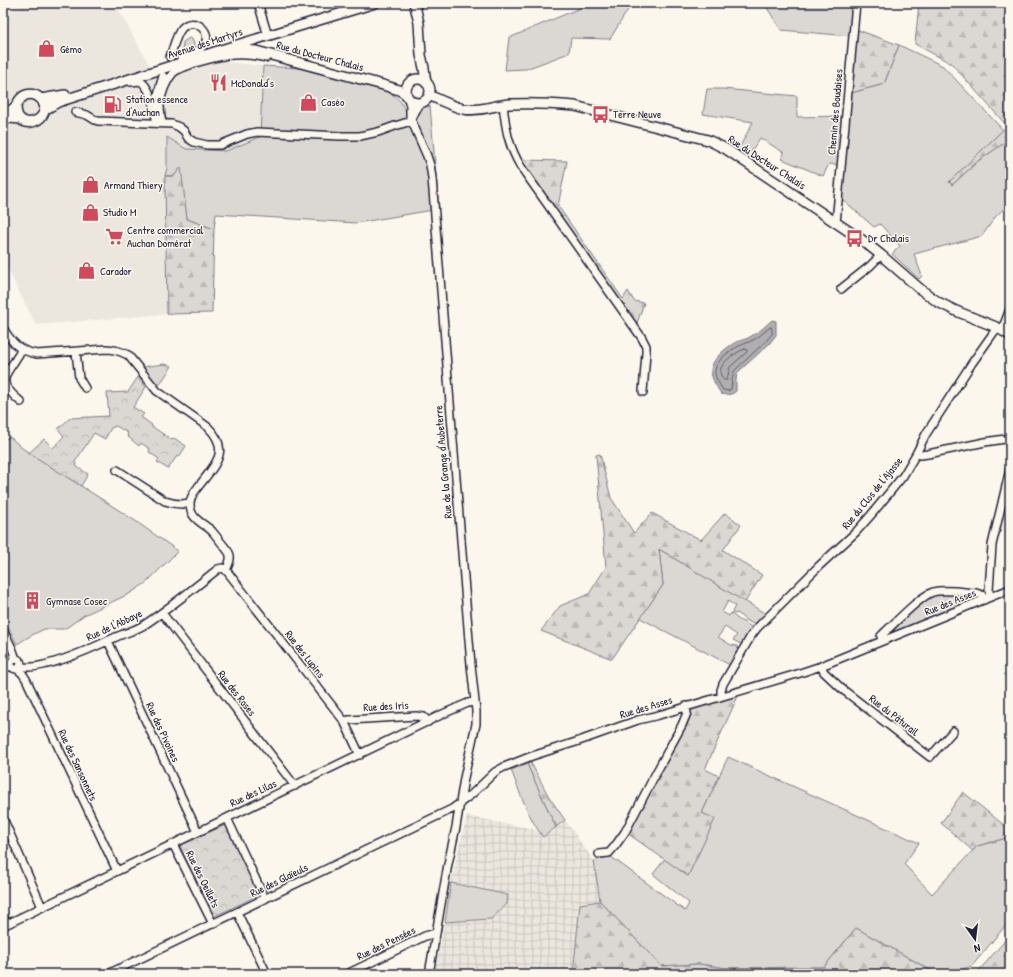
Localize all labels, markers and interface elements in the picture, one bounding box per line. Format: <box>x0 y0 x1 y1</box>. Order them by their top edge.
street label: Avenue des Martyrs <box>166 24 244 62</box>
street label: Rue du Docteur Chalais <box>275 38 365 74</box>
shop icon: Gémo <box>37 39 57 59</box>
place label: Gémo <box>60 42 82 56</box>
street label: Chemin des Boudaises <box>824 68 846 156</box>
restaurant icon: McDonald's <box>208 73 228 93</box>
place label: McDonald's <box>231 76 274 90</box>
place label: Station essence d'Auchan <box>126 92 189 119</box>
shop icon: Caséo <box>298 92 318 112</box>
fuel station icon: Station essence d'Auchan <box>103 95 123 115</box>
place label: Caséo <box>321 95 345 109</box>
bus stop icon: Terre Neuve <box>590 104 610 124</box>
place label: Terre Neuve <box>613 107 662 121</box>
street label: Rue du Docteur Chalais <box>726 132 808 192</box>
shop icon: Armand Thiery <box>81 175 101 195</box>
place label: Armand Thiery <box>104 178 163 192</box>
shop icon: Studio M <box>80 202 100 222</box>
place label: Studio M <box>103 205 137 219</box>
place label: Centre commercial Auchan Domérat <box>127 223 204 250</box>
supermarket icon: Centre commercial Auchan Domérat <box>104 226 124 246</box>
bus stop icon: Dr Chalais <box>845 228 865 248</box>
place label: Dr Chalais <box>868 231 909 245</box>
shop icon: Carador <box>77 261 97 281</box>
place label: Carador <box>100 264 133 278</box>
street label: Rue de la Grange d'Aubeterre <box>431 404 455 519</box>
street label: Rue du Clos de l'Ajasse <box>839 454 906 532</box>
street label: Rue des Asses <box>922 585 978 619</box>
building icon: Gymnase Cosec <box>23 591 43 611</box>
place label: Gymnase Cosec <box>46 594 108 608</box>
street label: Rue de l'Abbaye <box>84 606 145 644</box>
street label: Rue des Lupins <box>282 627 328 681</box>
street label: Rue des Roses <box>215 667 259 719</box>
street label: Rue du Pâturail <box>866 691 922 739</box>
street label: Rue des Asses <box>618 692 674 722</box>
street label: Rue des Iris <box>363 698 409 714</box>
street label: Rue des Pivoines <box>143 700 183 764</box>
street label: Rue des Sansonnets <box>55 727 101 803</box>
street label: Rue des Lilas <box>227 776 279 810</box>
street label: Rue des Oeillets <box>183 848 223 910</box>
street label: Rue des Glaïeuls <box>248 860 310 900</box>
north arrow <box>955 919 995 959</box>
street label: Rue des Pensées <box>354 923 418 963</box>
text: N <box>973 941 982 956</box>

